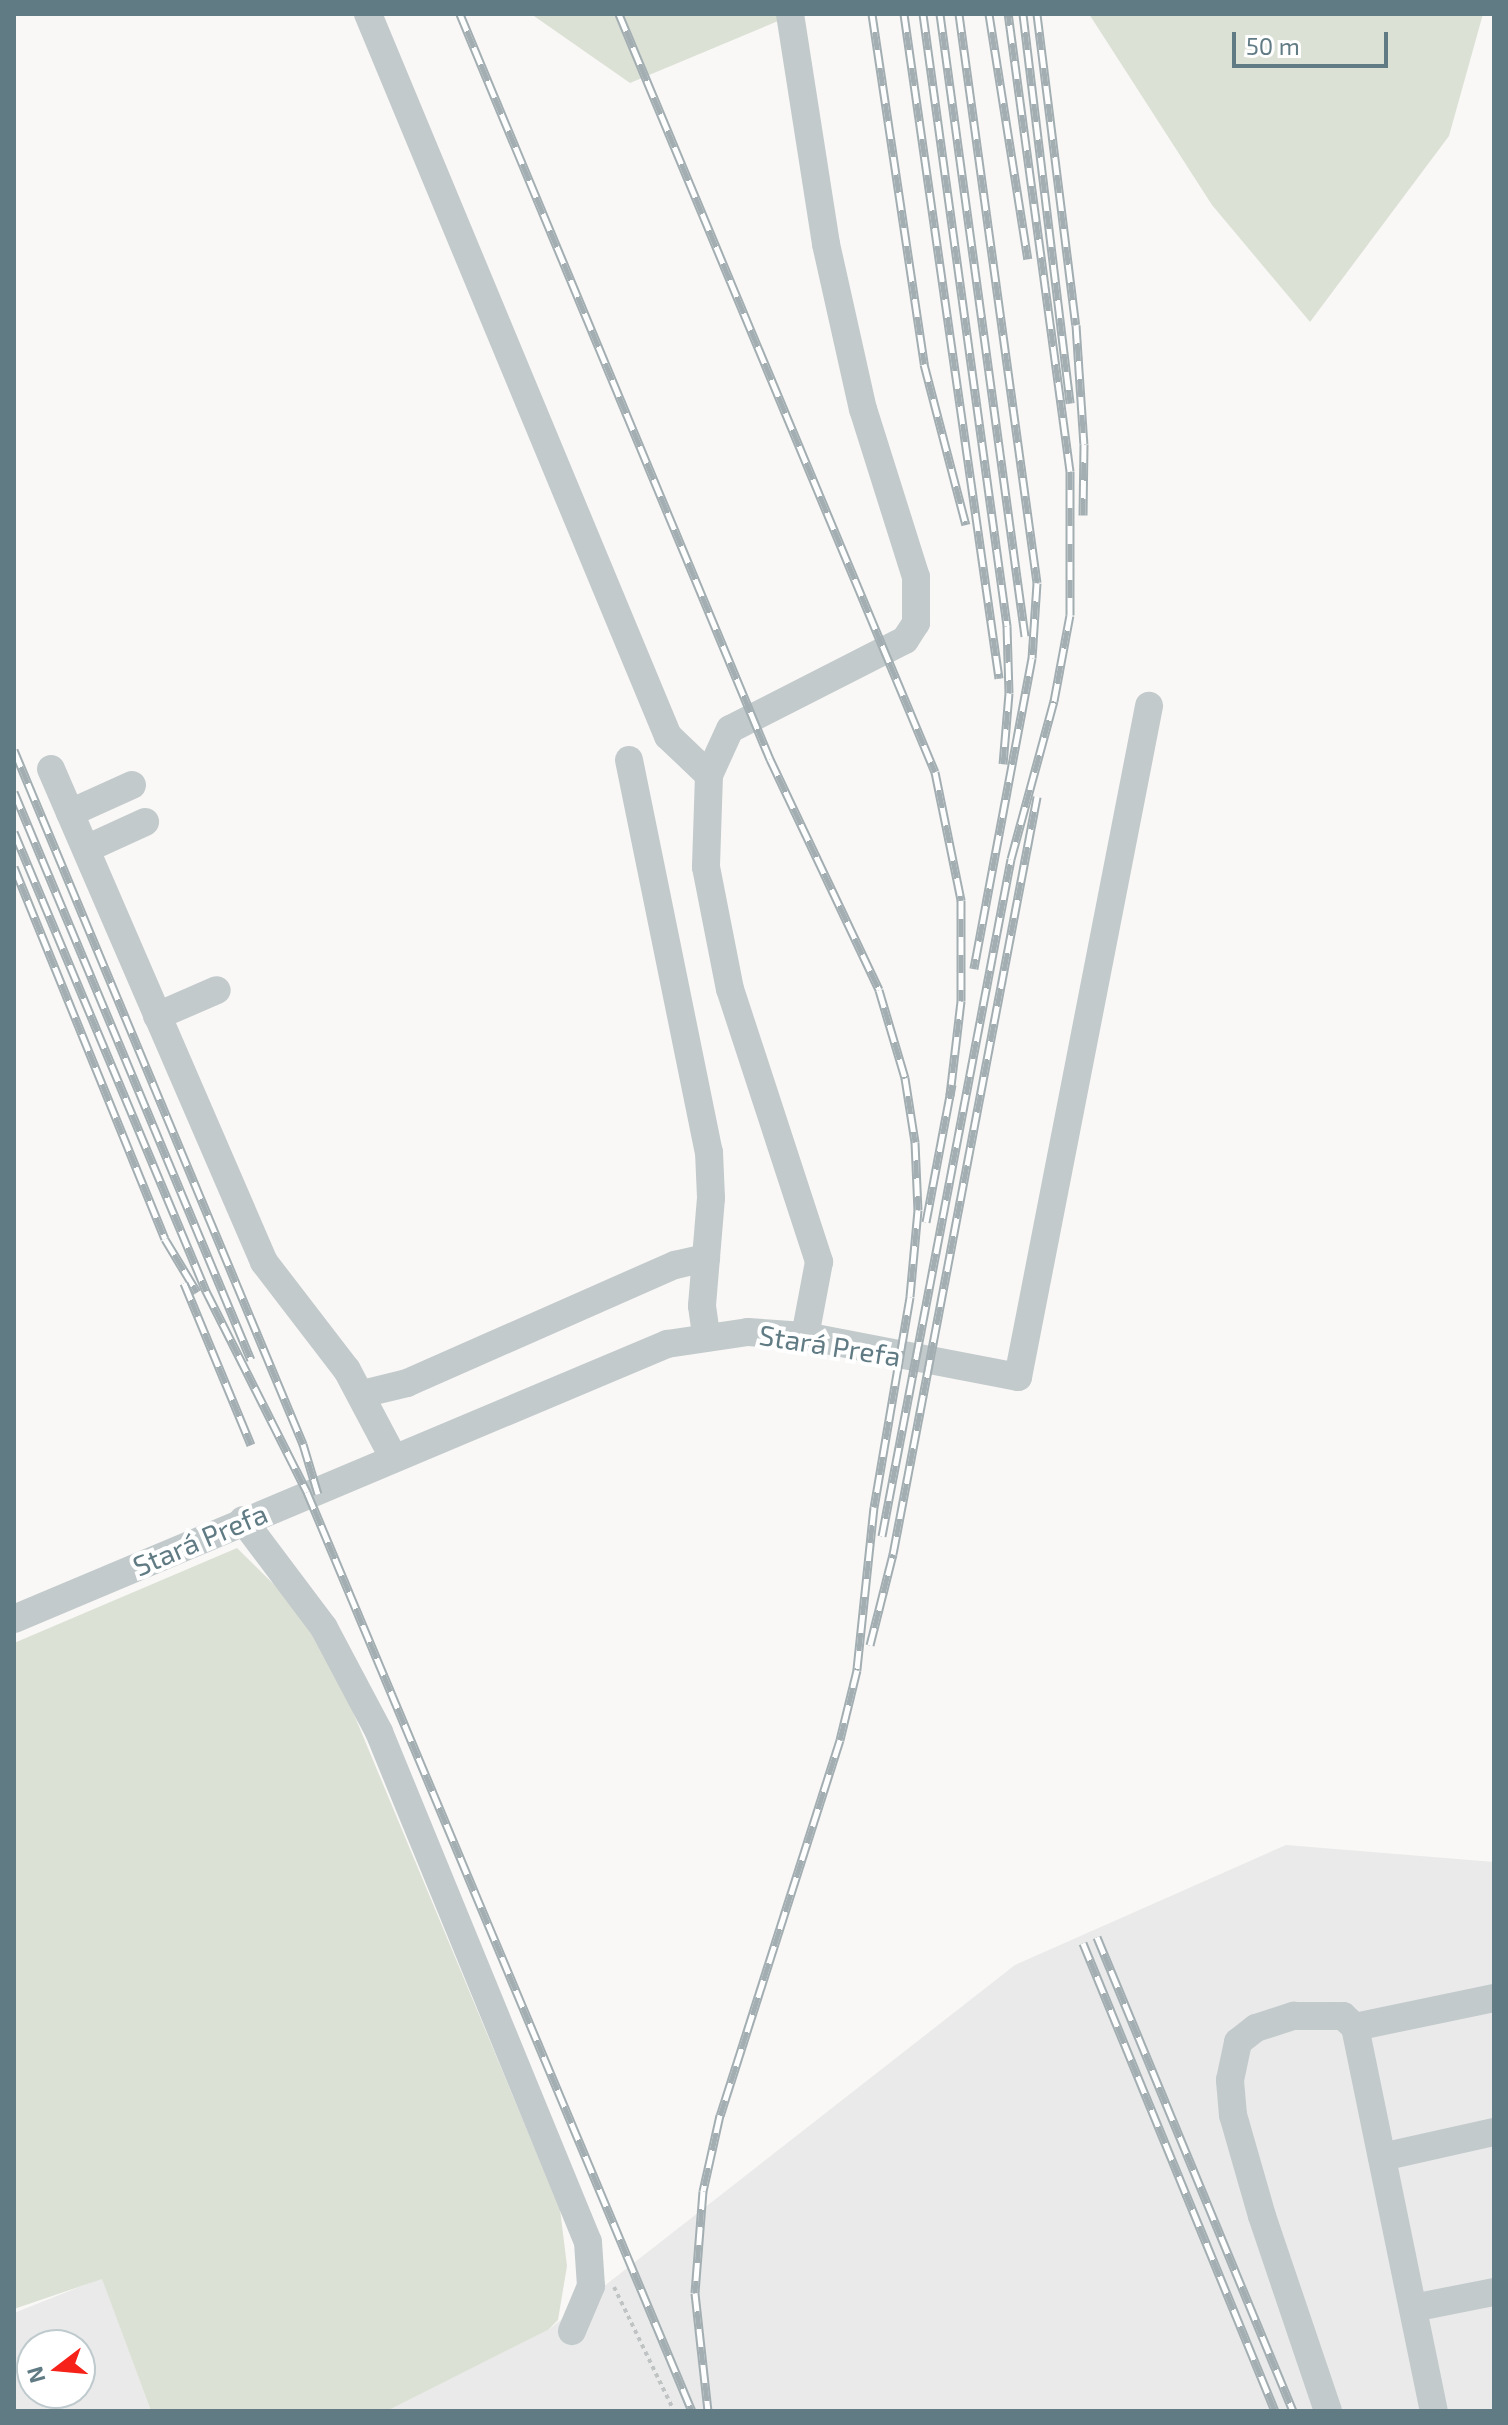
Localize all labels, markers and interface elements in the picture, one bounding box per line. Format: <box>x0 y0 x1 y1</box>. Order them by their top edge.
scale bar <box>1236 16 1392 66</box>
text: 50 m <box>1246 31 1300 60</box>
street label: Stará Prefa <box>757 1317 903 1373</box>
street label: Stará Prefa <box>128 1496 272 1582</box>
north arrow <box>16 2329 96 2409</box>
text: N <box>20 2364 50 2386</box>

